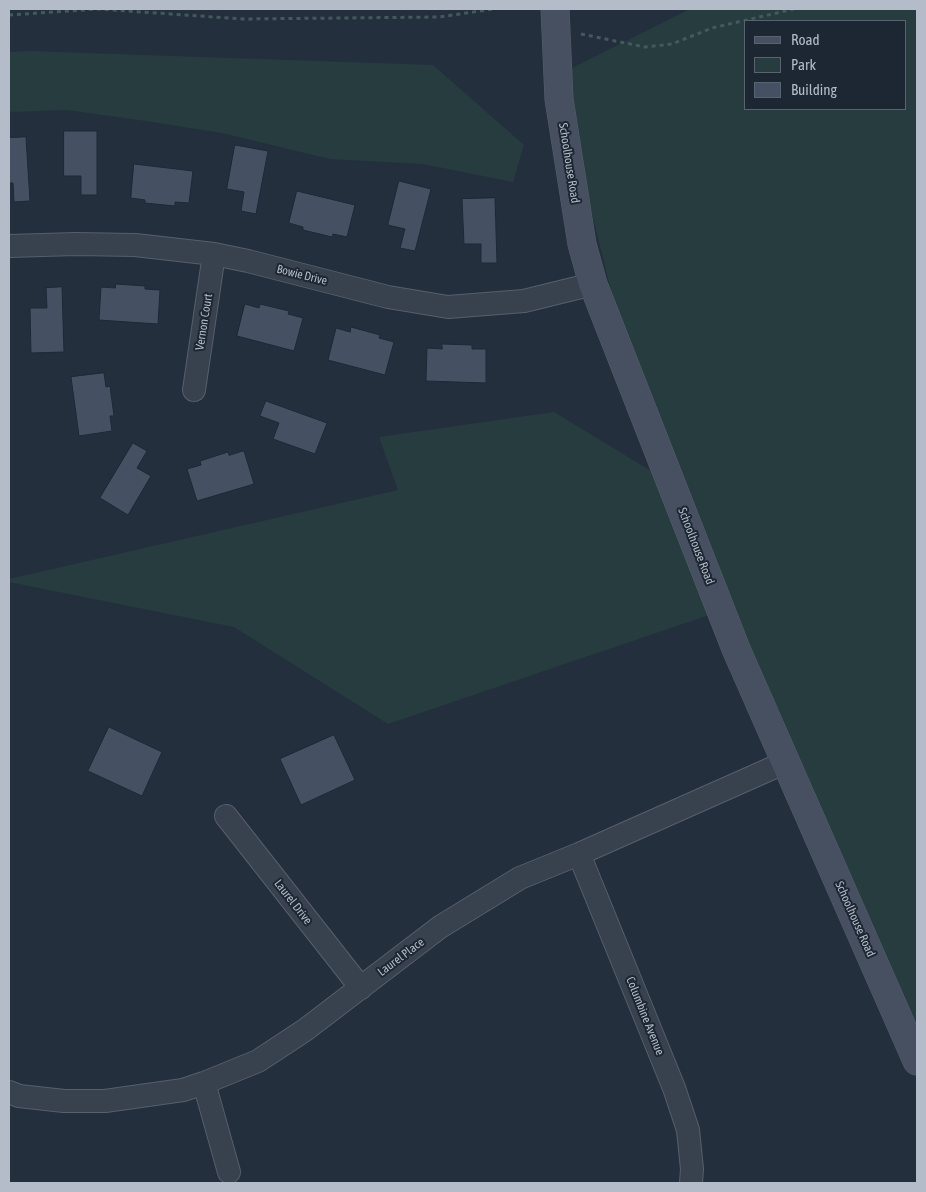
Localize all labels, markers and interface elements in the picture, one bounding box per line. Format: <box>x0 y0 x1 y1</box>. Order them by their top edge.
legend <box>744 20 906 110</box>
text: Road <box>791 31 820 48</box>
text: Park <box>791 56 816 73</box>
text: Building <box>791 81 837 98</box>
street label: Schoolhouse Road <box>556 122 582 204</box>
street label: Bowie Drive <box>275 262 329 288</box>
street label: Vernon Court <box>192 293 216 351</box>
street label: Schoolhouse Road <box>675 505 717 587</box>
street label: Laurel Drive <box>271 877 315 927</box>
street label: Schoolhouse Road <box>832 879 878 959</box>
street label: Laurel Place <box>375 935 427 979</box>
street label: Columbine Avenue <box>623 975 667 1057</box>

